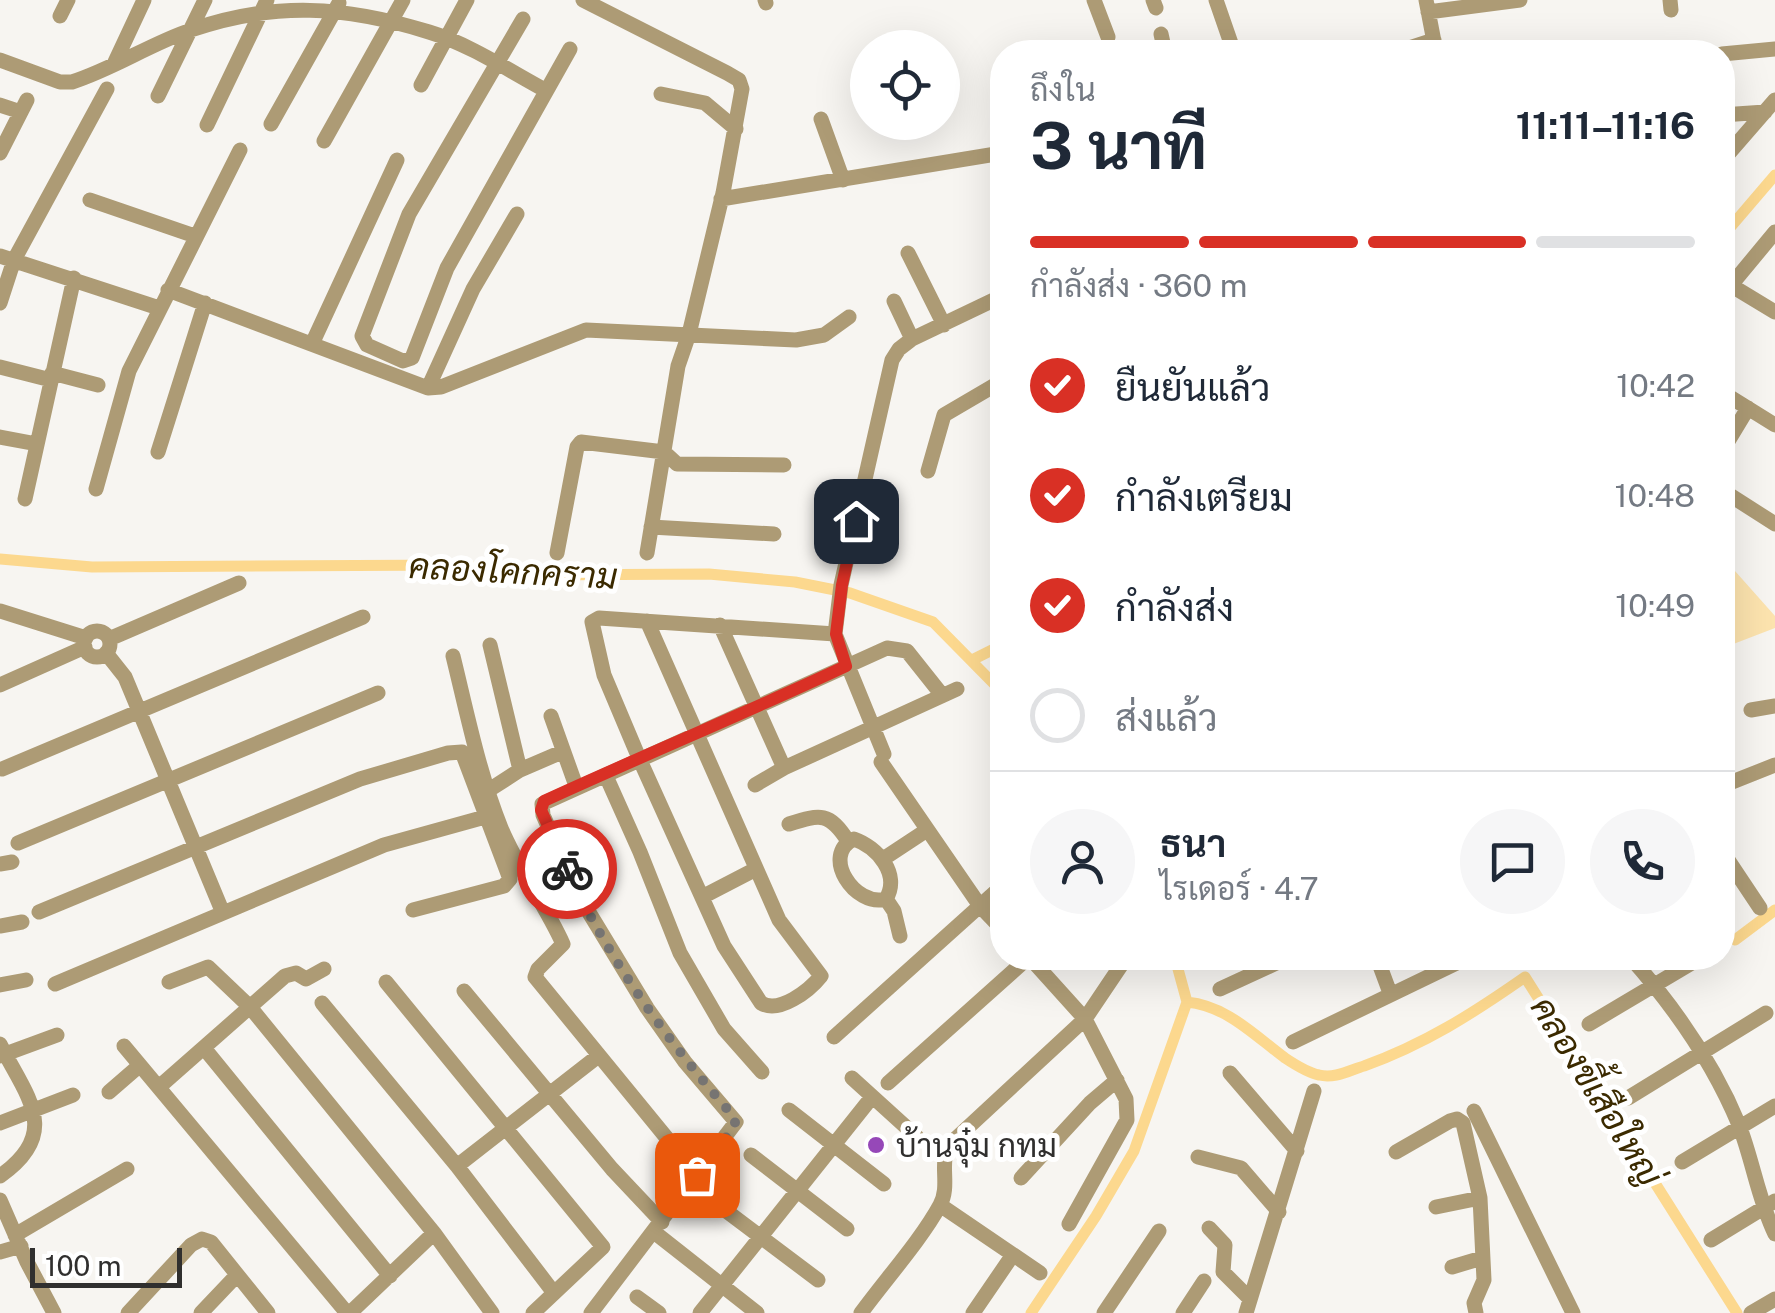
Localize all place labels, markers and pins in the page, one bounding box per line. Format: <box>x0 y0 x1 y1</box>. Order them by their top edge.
pin <box>814 479 899 564</box>
place label: บ้านจุ๋ม กทม <box>896 1125 1057 1168</box>
pin <box>655 1133 740 1218</box>
marker: บ้านจุ๋ม กทม <box>865 1134 887 1156</box>

